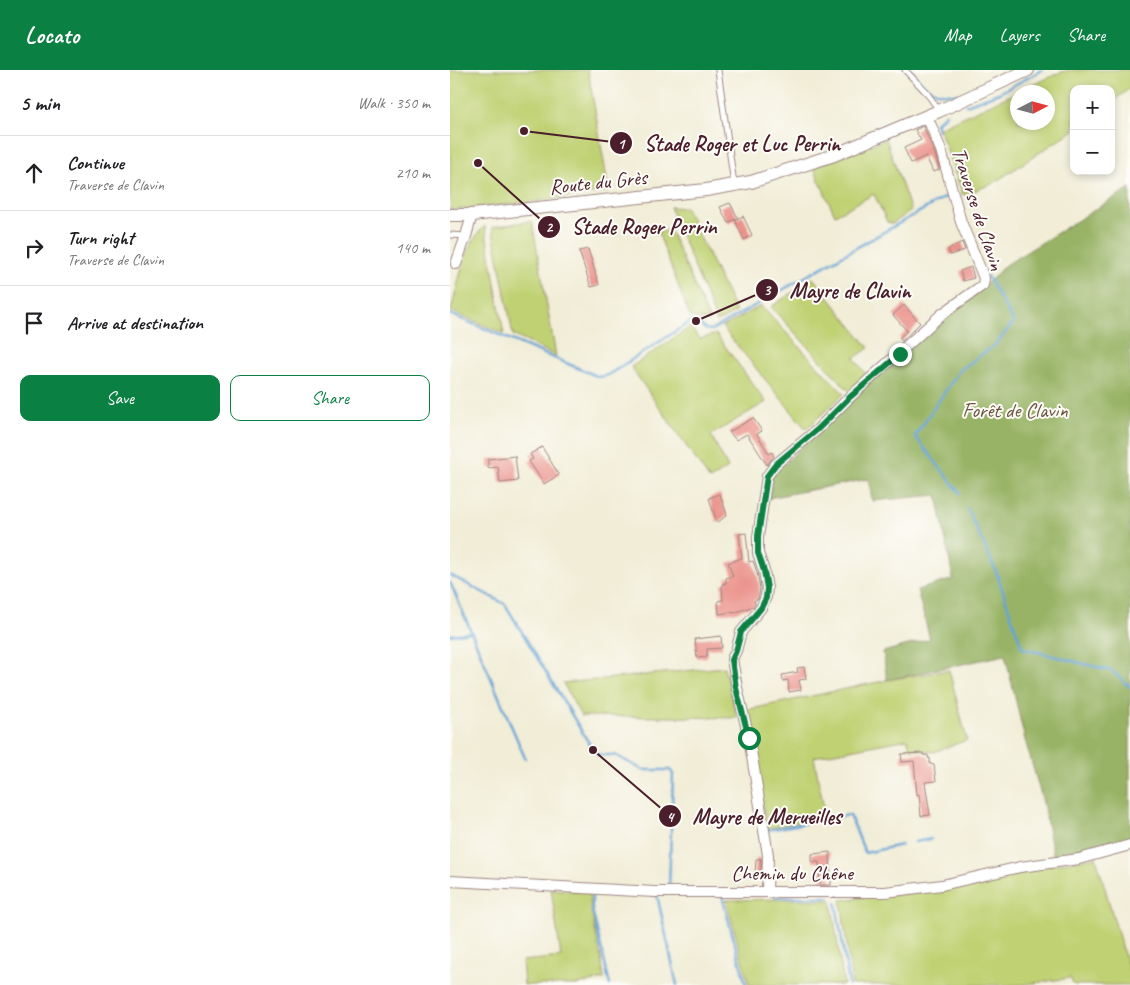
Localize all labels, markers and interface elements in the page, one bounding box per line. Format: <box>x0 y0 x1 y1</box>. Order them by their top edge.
text: Locato <box>25 20 79 50</box>
text: Map <box>944 24 972 46</box>
text: Layers <box>1000 24 1039 46</box>
text: Share <box>1067 24 1105 46</box>
north arrow <box>1010 85 1055 130</box>
map controls <box>1070 85 1115 175</box>
button: + <box>1070 85 1115 130</box>
text: 5 min <box>20 90 60 116</box>
text: Walk · 350 m <box>358 93 430 113</box>
callout: Stade Roger et Luc Perrin <box>609 125 849 162</box>
text: Stade Roger et Luc Perrin <box>644 130 842 158</box>
button: − <box>1070 130 1115 175</box>
text: 1 <box>618 135 627 154</box>
street label: Traverse de Clavin <box>946 144 1010 274</box>
text: Continue <box>67 151 124 175</box>
icon: ahead <box>20 159 48 187</box>
text: 210 m <box>396 163 430 183</box>
street label: Route du Grès <box>548 164 650 200</box>
text: Traverse de Clavin <box>67 175 164 195</box>
callout: Stade Roger Perrin <box>536 208 727 245</box>
text: Stade Roger Perrin <box>571 213 718 241</box>
text: 2 <box>546 218 554 237</box>
text: Turn right <box>67 226 134 250</box>
icon: right <box>20 234 48 262</box>
text: 140 m <box>396 238 430 258</box>
text: Traverse de Clavin <box>67 250 164 270</box>
callout: Mayre de Clavin <box>755 272 921 309</box>
text: Mayre de Clavin <box>789 277 912 305</box>
text: 3 <box>764 281 772 300</box>
icon: arrive <box>20 309 48 337</box>
text: Arrive at destination <box>67 311 203 335</box>
route end <box>889 343 912 366</box>
button: Save <box>20 375 220 421</box>
button: Share <box>230 375 430 421</box>
park label: Forêt de Clavin <box>962 397 1068 423</box>
route start <box>738 727 761 750</box>
callout: Mayre de Merueilles <box>658 798 852 835</box>
text: Mayre de Merueilles <box>692 803 844 831</box>
text: 4 <box>667 808 676 827</box>
street label: Chemin du Chêne <box>731 860 855 886</box>

